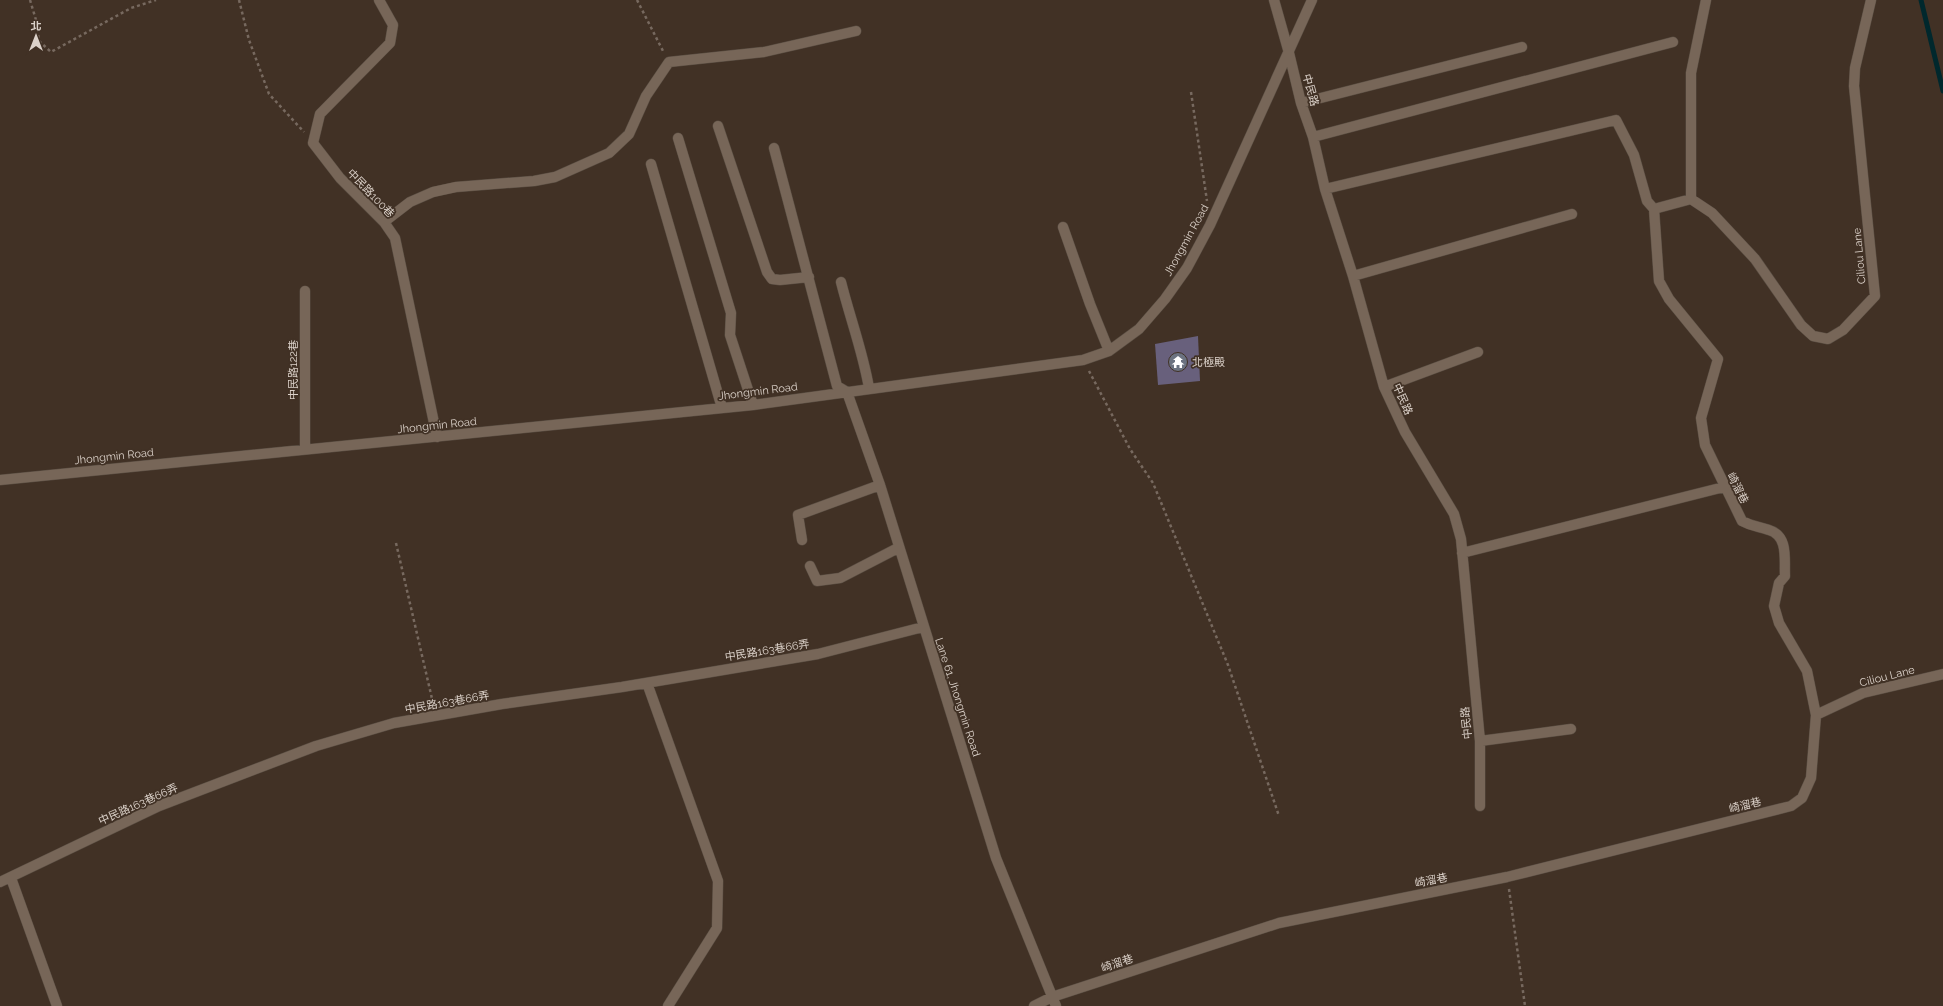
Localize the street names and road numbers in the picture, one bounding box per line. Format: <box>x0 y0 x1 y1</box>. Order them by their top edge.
street label: 中民路 <box>1300 73 1321 108</box>
street label: 中民路100巷 <box>344 166 397 220</box>
street label: Jhongmin Road <box>1161 202 1211 278</box>
street label: Ciliou Lane <box>1851 227 1868 285</box>
street label: 中民路122巷 <box>287 340 300 400</box>
street label: Jhongmin Road <box>718 380 798 403</box>
street label: 中民路 <box>1390 381 1415 417</box>
street label: Jhongmin Road <box>397 415 477 436</box>
street label: Jhongmin Road <box>74 446 154 467</box>
street label: 崎溜巷 <box>1724 471 1751 506</box>
street label: Lane 61, Jhongmin Road <box>932 636 983 758</box>
street label: 中民路163巷66弄 <box>724 637 810 664</box>
street label: Ciliou Lane <box>1858 663 1917 690</box>
street label: 中民路163巷66弄 <box>404 689 490 716</box>
street label: 中民路 <box>1459 706 1474 740</box>
street label: 中民路163巷66弄 <box>97 781 180 828</box>
street label: 崎溜巷 <box>1728 795 1763 816</box>
street label: 崎溜巷 <box>1414 871 1449 890</box>
street label: 崎溜巷 <box>1099 952 1135 975</box>

